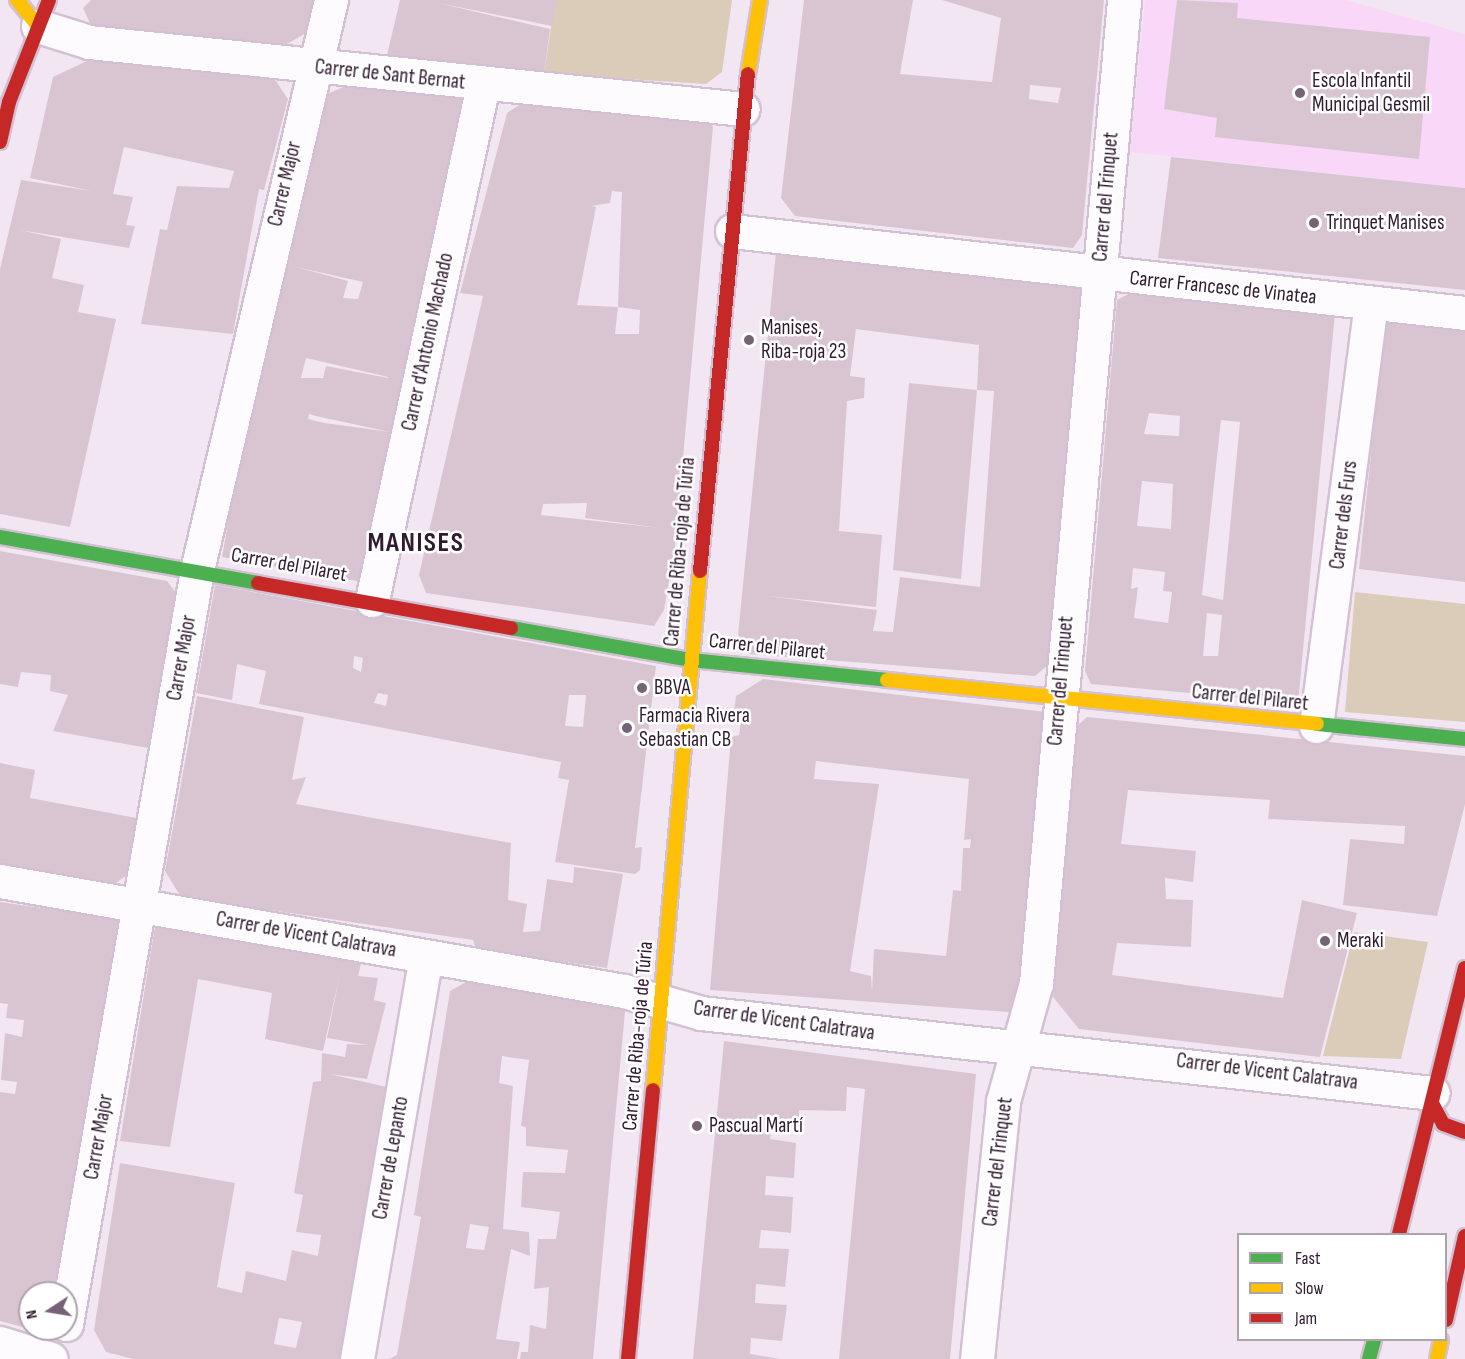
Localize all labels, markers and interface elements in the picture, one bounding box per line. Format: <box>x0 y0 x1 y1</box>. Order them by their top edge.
street label: Carrer de Sant Bernat <box>313 55 467 95</box>
place label: Escola Infantil Municipal Gesmil <box>1312 68 1430 118</box>
marker: Escola Infantil Municipal Gesmil <box>1293 86 1307 100</box>
street label: Carrer del Trinquet <box>1088 131 1124 263</box>
street label: Carrer Major <box>263 139 307 229</box>
place label: Trinquet Manises <box>1326 210 1445 236</box>
marker: Trinquet Manises <box>1307 216 1321 230</box>
street label: Carrer d'Antonio Machado <box>397 251 459 433</box>
street label: Carrer Francesc de Vinatea <box>1128 266 1318 310</box>
place label: Manises, Riba-roja 23 <box>761 315 846 365</box>
marker: Manises, Riba-roja 23 <box>742 333 756 347</box>
street label: Carrer de Riba-roja de Túria <box>659 456 701 648</box>
street label: Carrer dels Furs <box>1325 459 1363 571</box>
district label: MANISES <box>368 528 464 560</box>
street label: Carrer del Pilaret <box>229 542 349 588</box>
street label: Carrer Major <box>162 613 202 703</box>
street label: Carrer del Trinquet <box>1043 615 1079 747</box>
street label: Carrer del Pilaret <box>707 628 827 666</box>
place label: BBVA <box>654 675 690 701</box>
street label: Carrer del Pilaret <box>1190 679 1310 717</box>
marker: BBVA <box>635 681 649 695</box>
place label: Farmacia Rivera Sebastian CB <box>639 703 750 753</box>
marker: Farmacia Rivera Sebastian CB <box>620 721 634 735</box>
street label: Carrer de Vicent Calatrava <box>214 907 398 963</box>
place label: Meraki <box>1337 928 1384 954</box>
marker: Meraki <box>1318 934 1332 948</box>
street label: Carrer de Riba-roja de Túria <box>617 940 659 1132</box>
street label: Carrer de Vicent Calatrava <box>692 996 876 1046</box>
street label: Carrer de Vicent Calatrava <box>1175 1048 1359 1096</box>
street label: Carrer Major <box>79 1092 119 1182</box>
street label: Carrer de Lepanto <box>368 1094 414 1222</box>
street label: Carrer del Trinquet <box>978 1096 1018 1228</box>
place label: Pascual Martí <box>709 1113 803 1139</box>
marker: Pascual Martí <box>690 1119 704 1133</box>
legend <box>1237 1233 1447 1341</box>
text: Fast <box>1295 1248 1320 1269</box>
text: Slow <box>1295 1278 1324 1299</box>
north arrow <box>18 1281 78 1341</box>
text: N <box>22 1308 42 1321</box>
text: Jam <box>1295 1308 1317 1329</box>

